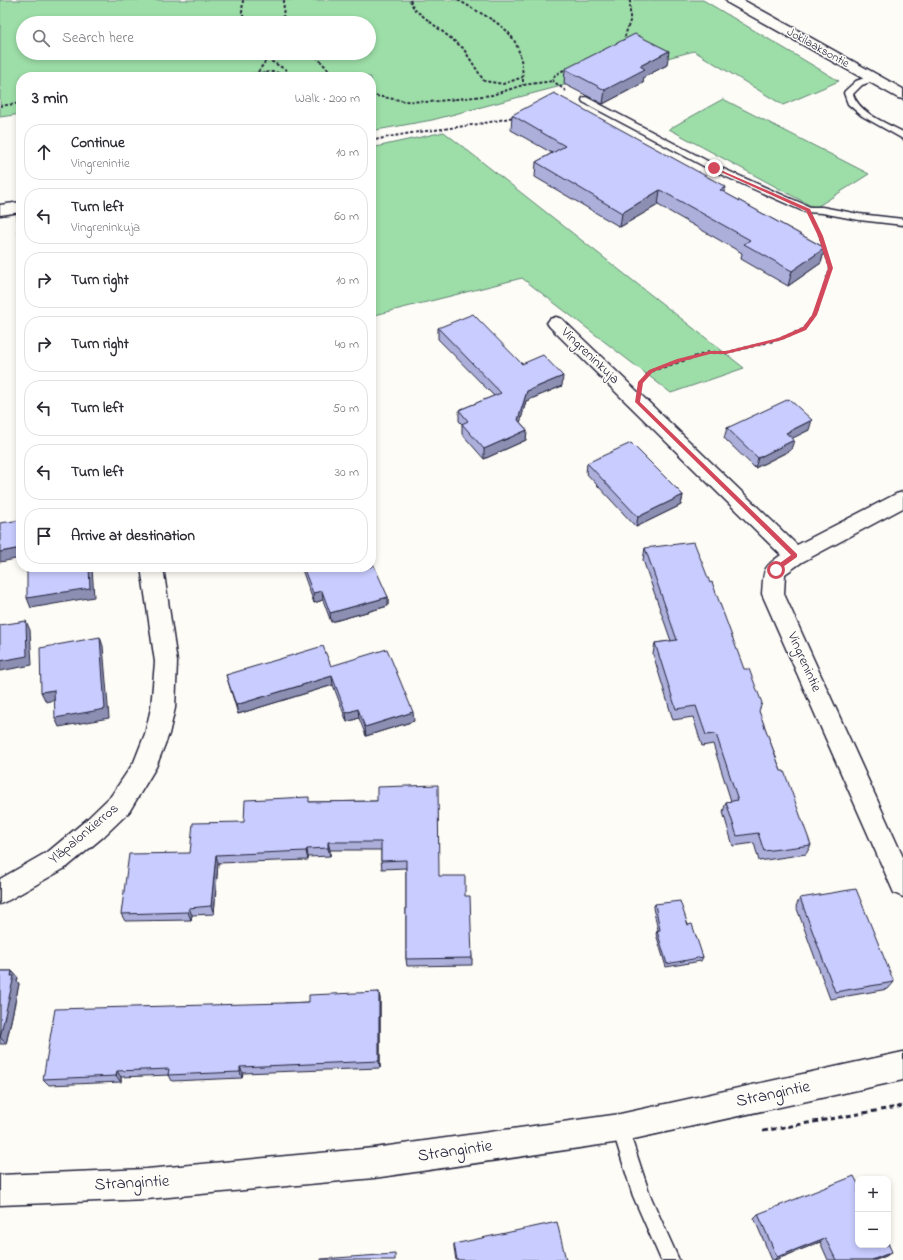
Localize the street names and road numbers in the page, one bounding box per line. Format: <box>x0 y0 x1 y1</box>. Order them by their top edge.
street label: Jokilaaksontie <box>783 23 853 73</box>
street label: Vingreninkuja <box>555 322 624 390</box>
street label: Vingrenintie <box>780 628 827 696</box>
street label: Yläpalonkierros <box>44 798 124 870</box>
street label: Strangintie <box>734 1074 813 1116</box>
street label: Strangintie <box>416 1133 495 1171</box>
street label: Strangintie <box>94 1169 171 1199</box>

